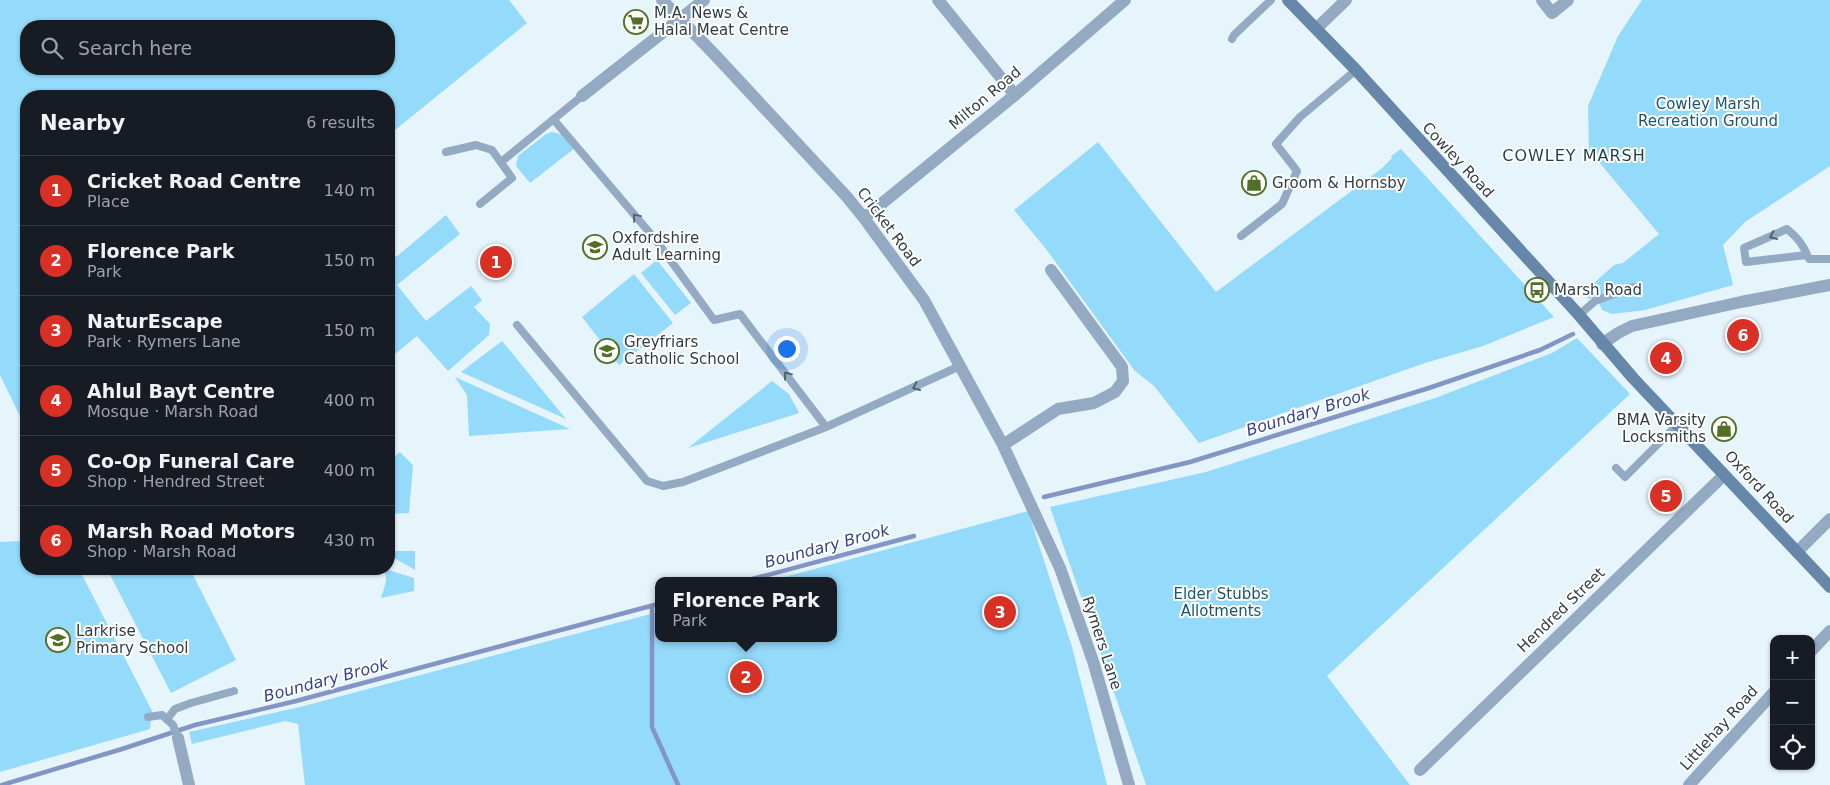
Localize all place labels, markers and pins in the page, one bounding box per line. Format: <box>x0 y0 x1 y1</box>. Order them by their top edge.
place label: M.A. News & Halal Meat Centre <box>654 4 789 39</box>
supermarket icon: M.A. News & Halal Meat Centre <box>623 9 649 35</box>
shop icon: Groom & Hornsby <box>1241 170 1267 196</box>
place label: Groom & Hornsby <box>1272 174 1406 192</box>
place label: Oxfordshire Adult Learning <box>612 229 721 264</box>
school or university icon: Oxfordshire Adult Learning <box>582 234 608 260</box>
pin: 1 <box>480 243 512 281</box>
bus stop icon: Marsh Road <box>1524 277 1550 303</box>
place label: Marsh Road <box>1554 281 1642 299</box>
pin: 6 <box>1727 316 1759 354</box>
place label: Greyfriars Catholic School <box>624 333 739 368</box>
school or university icon: Greyfriars Catholic School <box>594 338 620 364</box>
pin: 4 <box>1650 339 1682 377</box>
place label: BMA Varsity Locksmiths <box>1617 411 1706 446</box>
shop icon: BMA Varsity Locksmiths <box>1711 416 1737 442</box>
pin: 5 <box>1650 477 1682 515</box>
pin: 3 <box>984 593 1016 631</box>
place label: Larkrise Primary School <box>76 622 189 657</box>
school or university icon: Larkrise Primary School <box>45 627 71 653</box>
pin: 2 <box>730 658 762 696</box>

